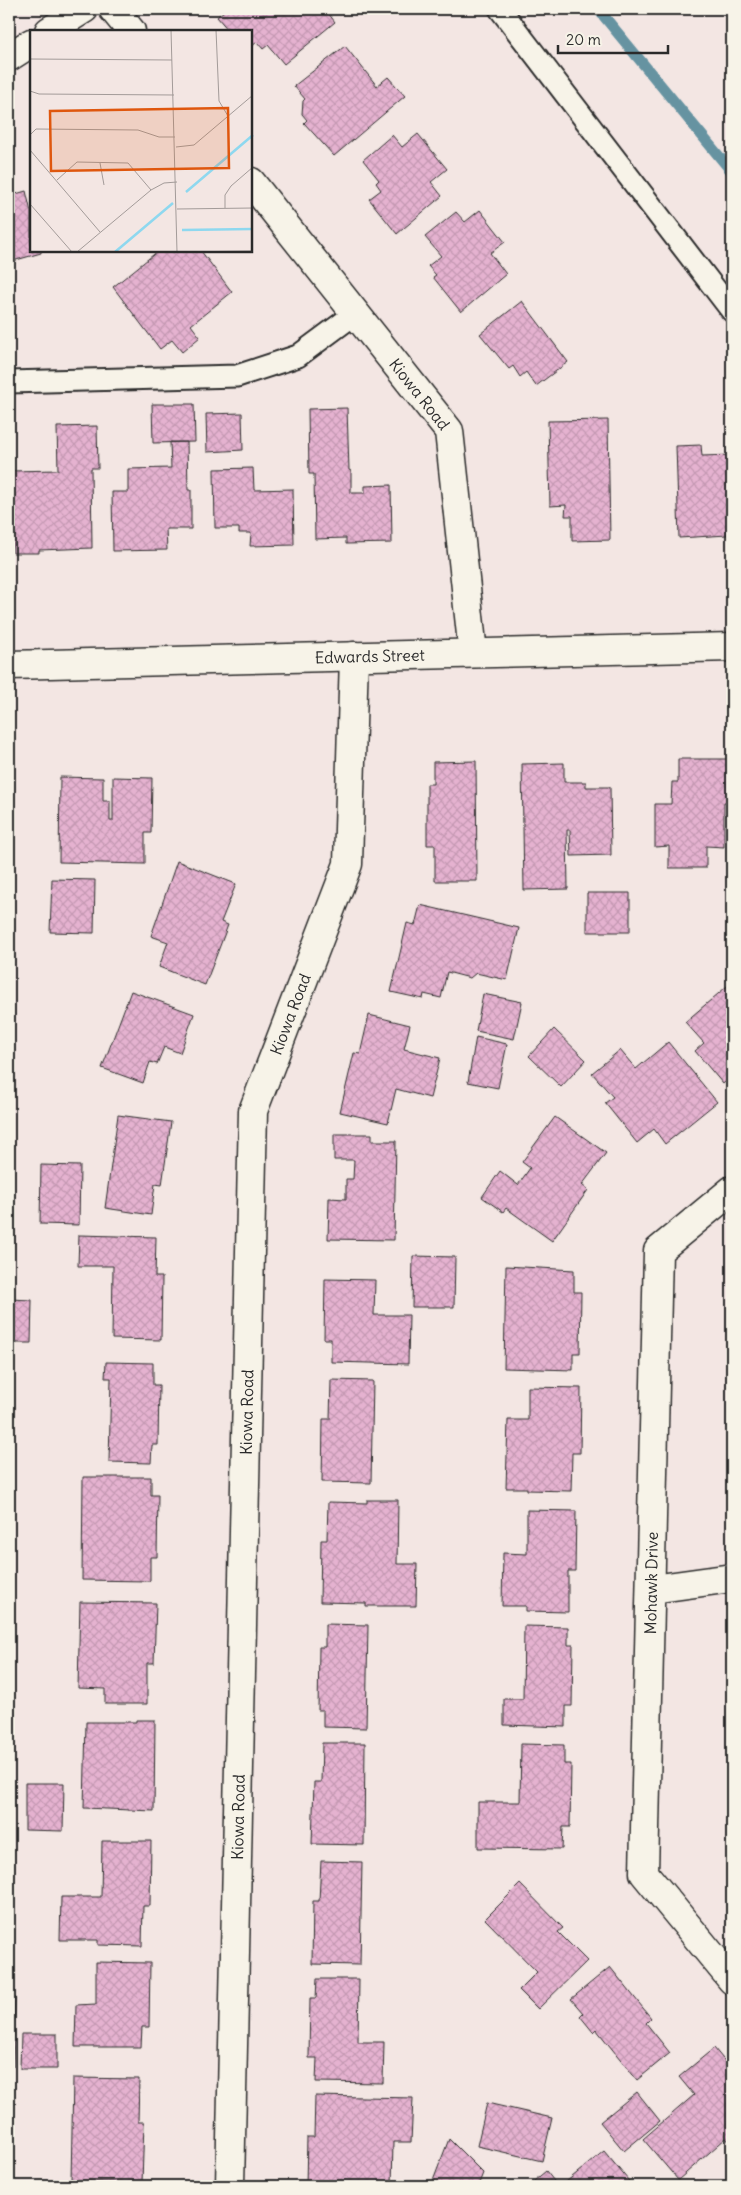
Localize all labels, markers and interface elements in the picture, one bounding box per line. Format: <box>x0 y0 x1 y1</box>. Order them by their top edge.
scale bar <box>558 22 668 54</box>
inset map <box>30 30 252 252</box>
text: 20 m <box>566 30 601 49</box>
street label: Kiowa Road <box>385 354 454 434</box>
street label: Edwards Street <box>315 645 426 667</box>
street label: Kiowa Road <box>266 971 315 1058</box>
street label: Kiowa Road <box>236 1369 257 1455</box>
street label: Mohawk Drive <box>640 1532 662 1634</box>
street label: Kiowa Road <box>227 1774 249 1860</box>

